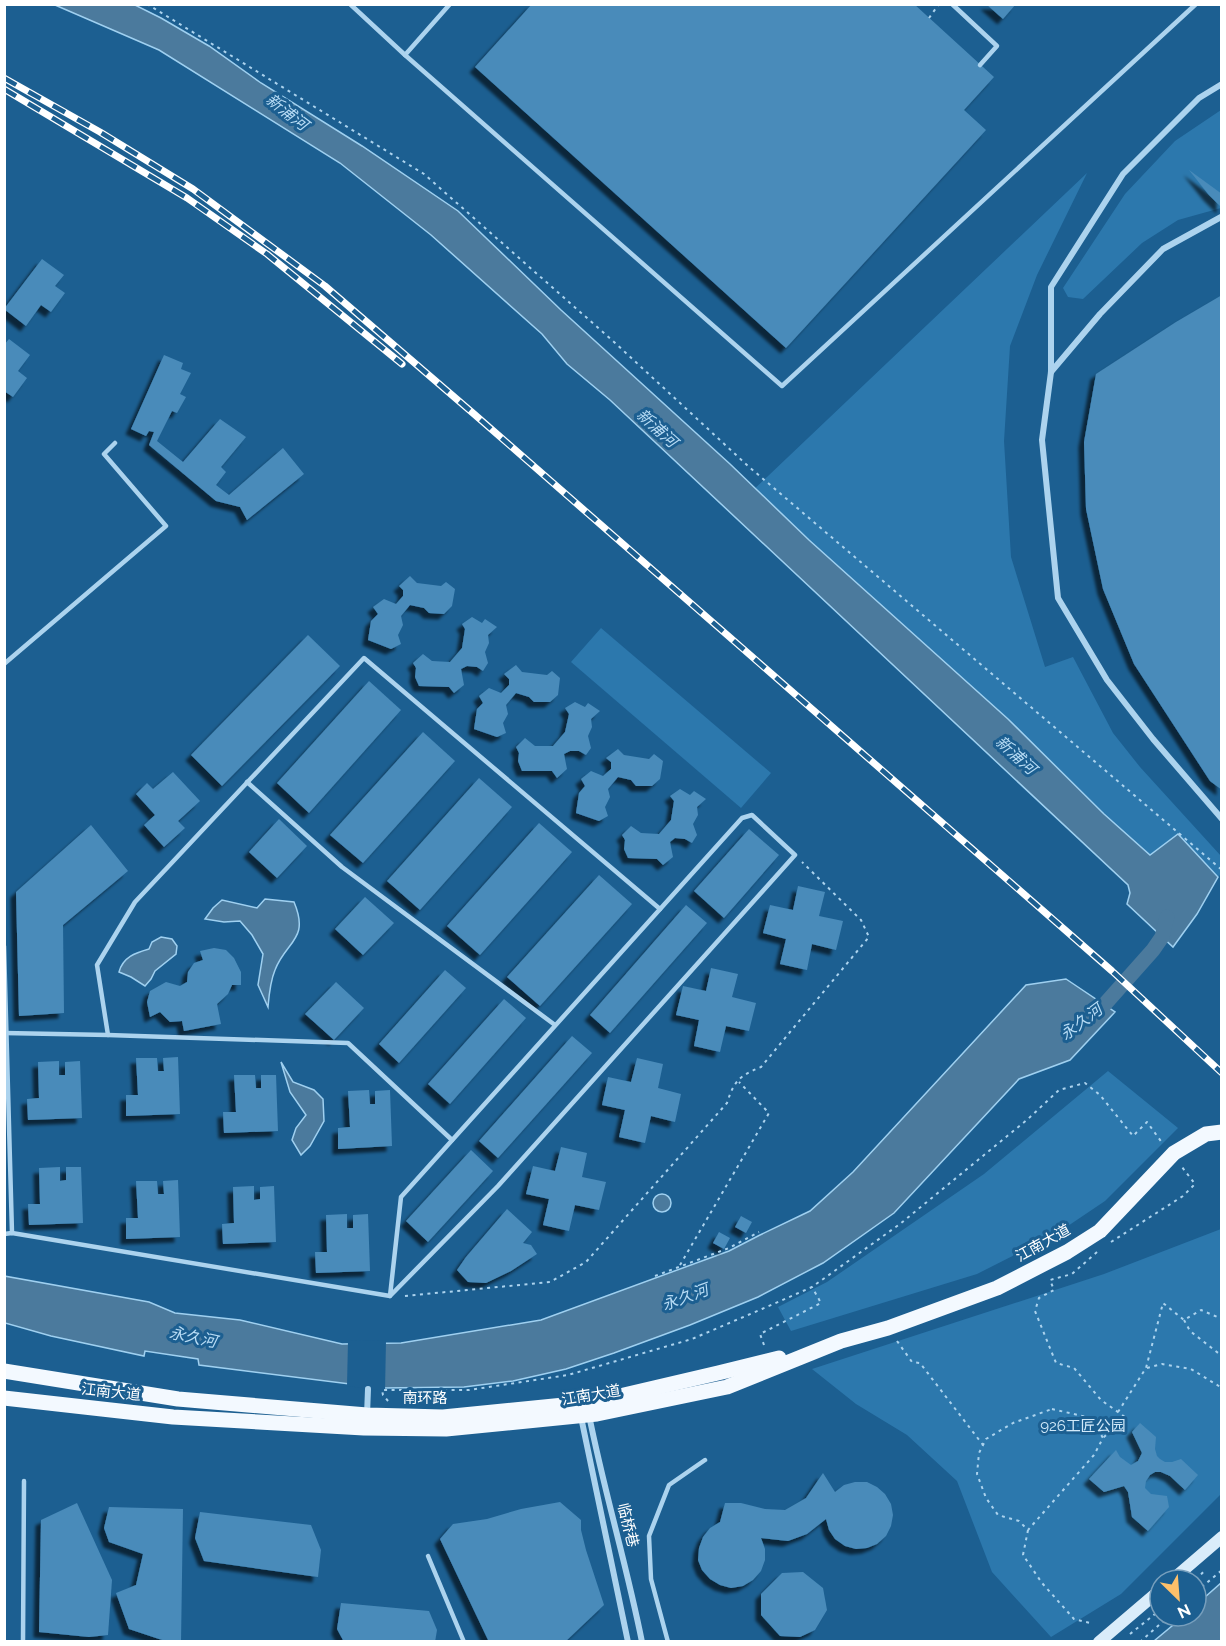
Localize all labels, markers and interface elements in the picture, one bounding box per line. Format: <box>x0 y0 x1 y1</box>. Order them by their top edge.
water label: 新浦河 <box>262 90 314 136</box>
water label: 新浦河 <box>633 405 683 453</box>
water label: 新浦河 <box>992 732 1042 780</box>
water label: 永久河 <box>1056 998 1108 1044</box>
street label: 江南大道 <box>1012 1221 1074 1265</box>
water label: 永久河 <box>659 1279 714 1314</box>
water label: 永久河 <box>168 1323 221 1352</box>
street label: 江南大道 <box>80 1380 142 1404</box>
street label: 江南大道 <box>560 1381 622 1409</box>
street label: 南环路 <box>402 1389 448 1407</box>
park label: 926工匠公园 <box>1040 1417 1126 1435</box>
street label: 临桥巷 <box>614 1501 642 1549</box>
north arrow <box>1148 1568 1208 1628</box>
text: N <box>1175 1600 1194 1622</box>

